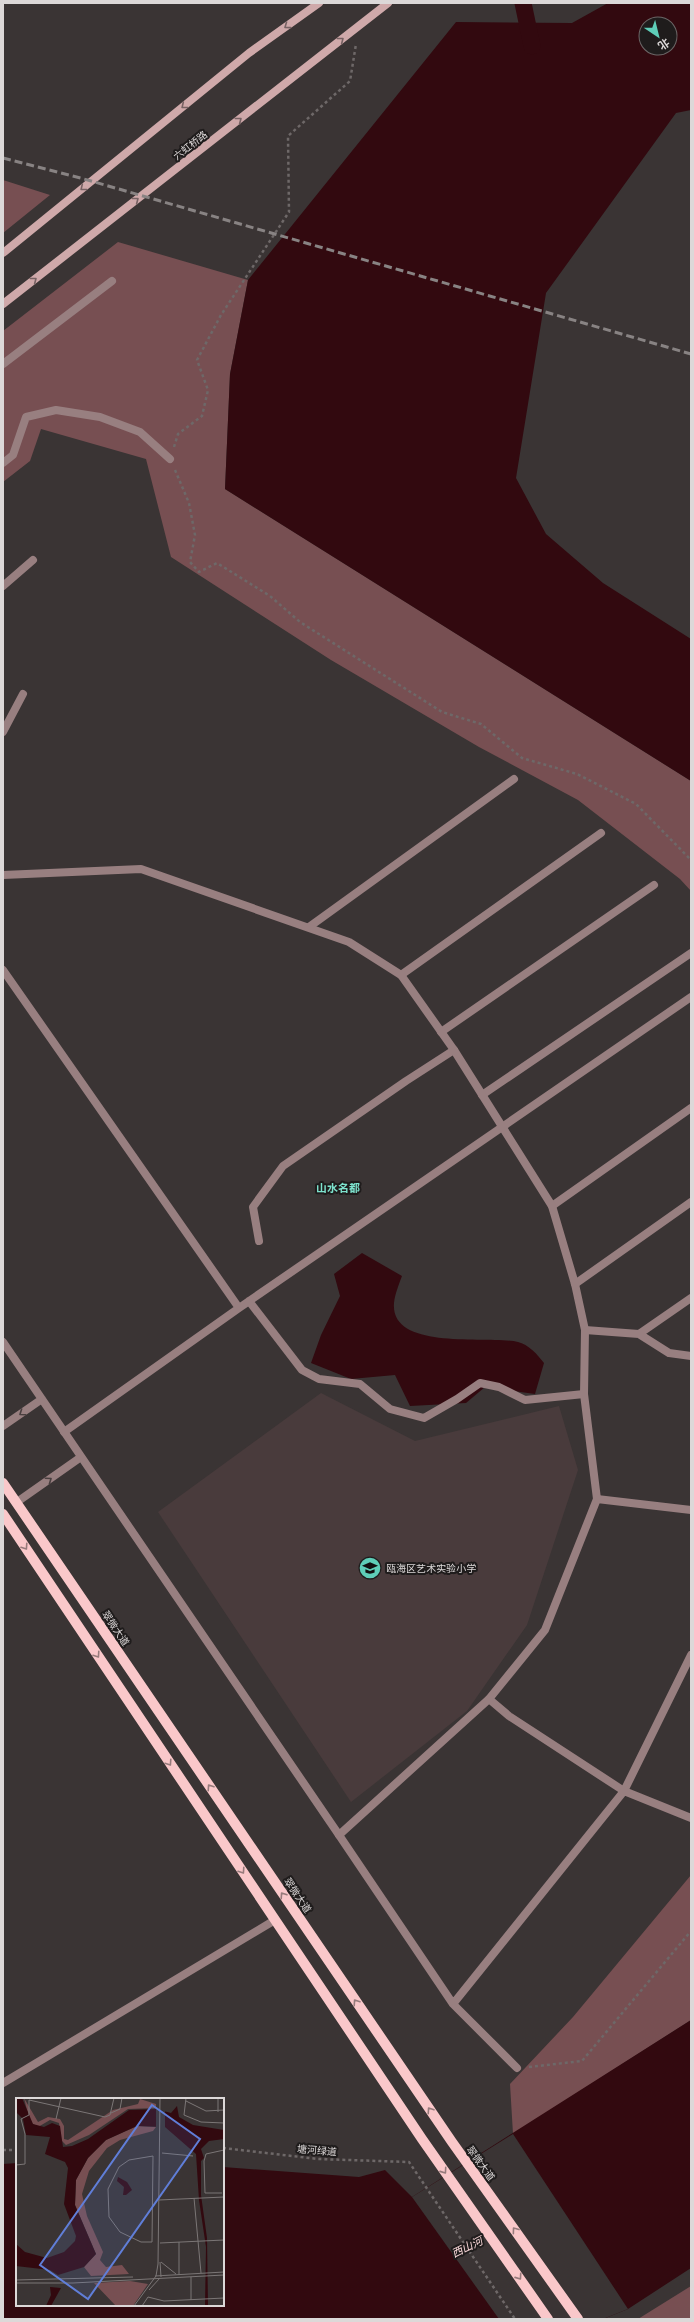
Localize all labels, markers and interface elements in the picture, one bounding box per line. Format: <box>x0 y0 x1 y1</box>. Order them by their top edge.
north arrow <box>638 16 678 56</box>
one-way arrow <box>284 21 291 29</box>
text: 北 <box>655 35 672 53</box>
one-way arrow <box>337 37 344 44</box>
one-way arrow <box>182 101 189 108</box>
one-way arrow <box>234 117 241 124</box>
street label: 六虹桥路 <box>171 128 210 163</box>
one-way arrow <box>81 183 88 190</box>
one-way arrow <box>132 197 139 204</box>
one-way arrow <box>29 277 36 284</box>
district label: 山水名都 <box>316 1181 360 1195</box>
one-way arrow <box>20 1408 27 1415</box>
one-way arrow <box>44 1478 51 1485</box>
one-way arrow <box>20 1543 28 1550</box>
school or university icon: 瓯海区艺术实验小学 <box>357 1555 383 1581</box>
place label: 瓯海区艺术实验小学 <box>386 1562 476 1575</box>
street label: 翠微大道 <box>99 1608 132 1648</box>
one-way arrow <box>92 1651 100 1658</box>
one-way arrow <box>165 1759 172 1766</box>
one-way arrow <box>207 1784 215 1791</box>
one-way arrow <box>237 1867 245 1874</box>
street label: 翠微大道 <box>281 1875 314 1915</box>
one-way arrow <box>281 1892 288 1899</box>
one-way arrow <box>354 1999 361 2006</box>
inset map <box>16 2098 224 2306</box>
one-way arrow <box>428 2107 435 2114</box>
street label: 塘河绿道 <box>296 2142 337 2159</box>
street label: 翠微大道 <box>464 2143 498 2183</box>
one-way arrow <box>439 2167 447 2174</box>
one-way arrow <box>513 2228 520 2235</box>
water label: 西山河 <box>449 2233 487 2261</box>
one-way arrow <box>514 2273 521 2280</box>

